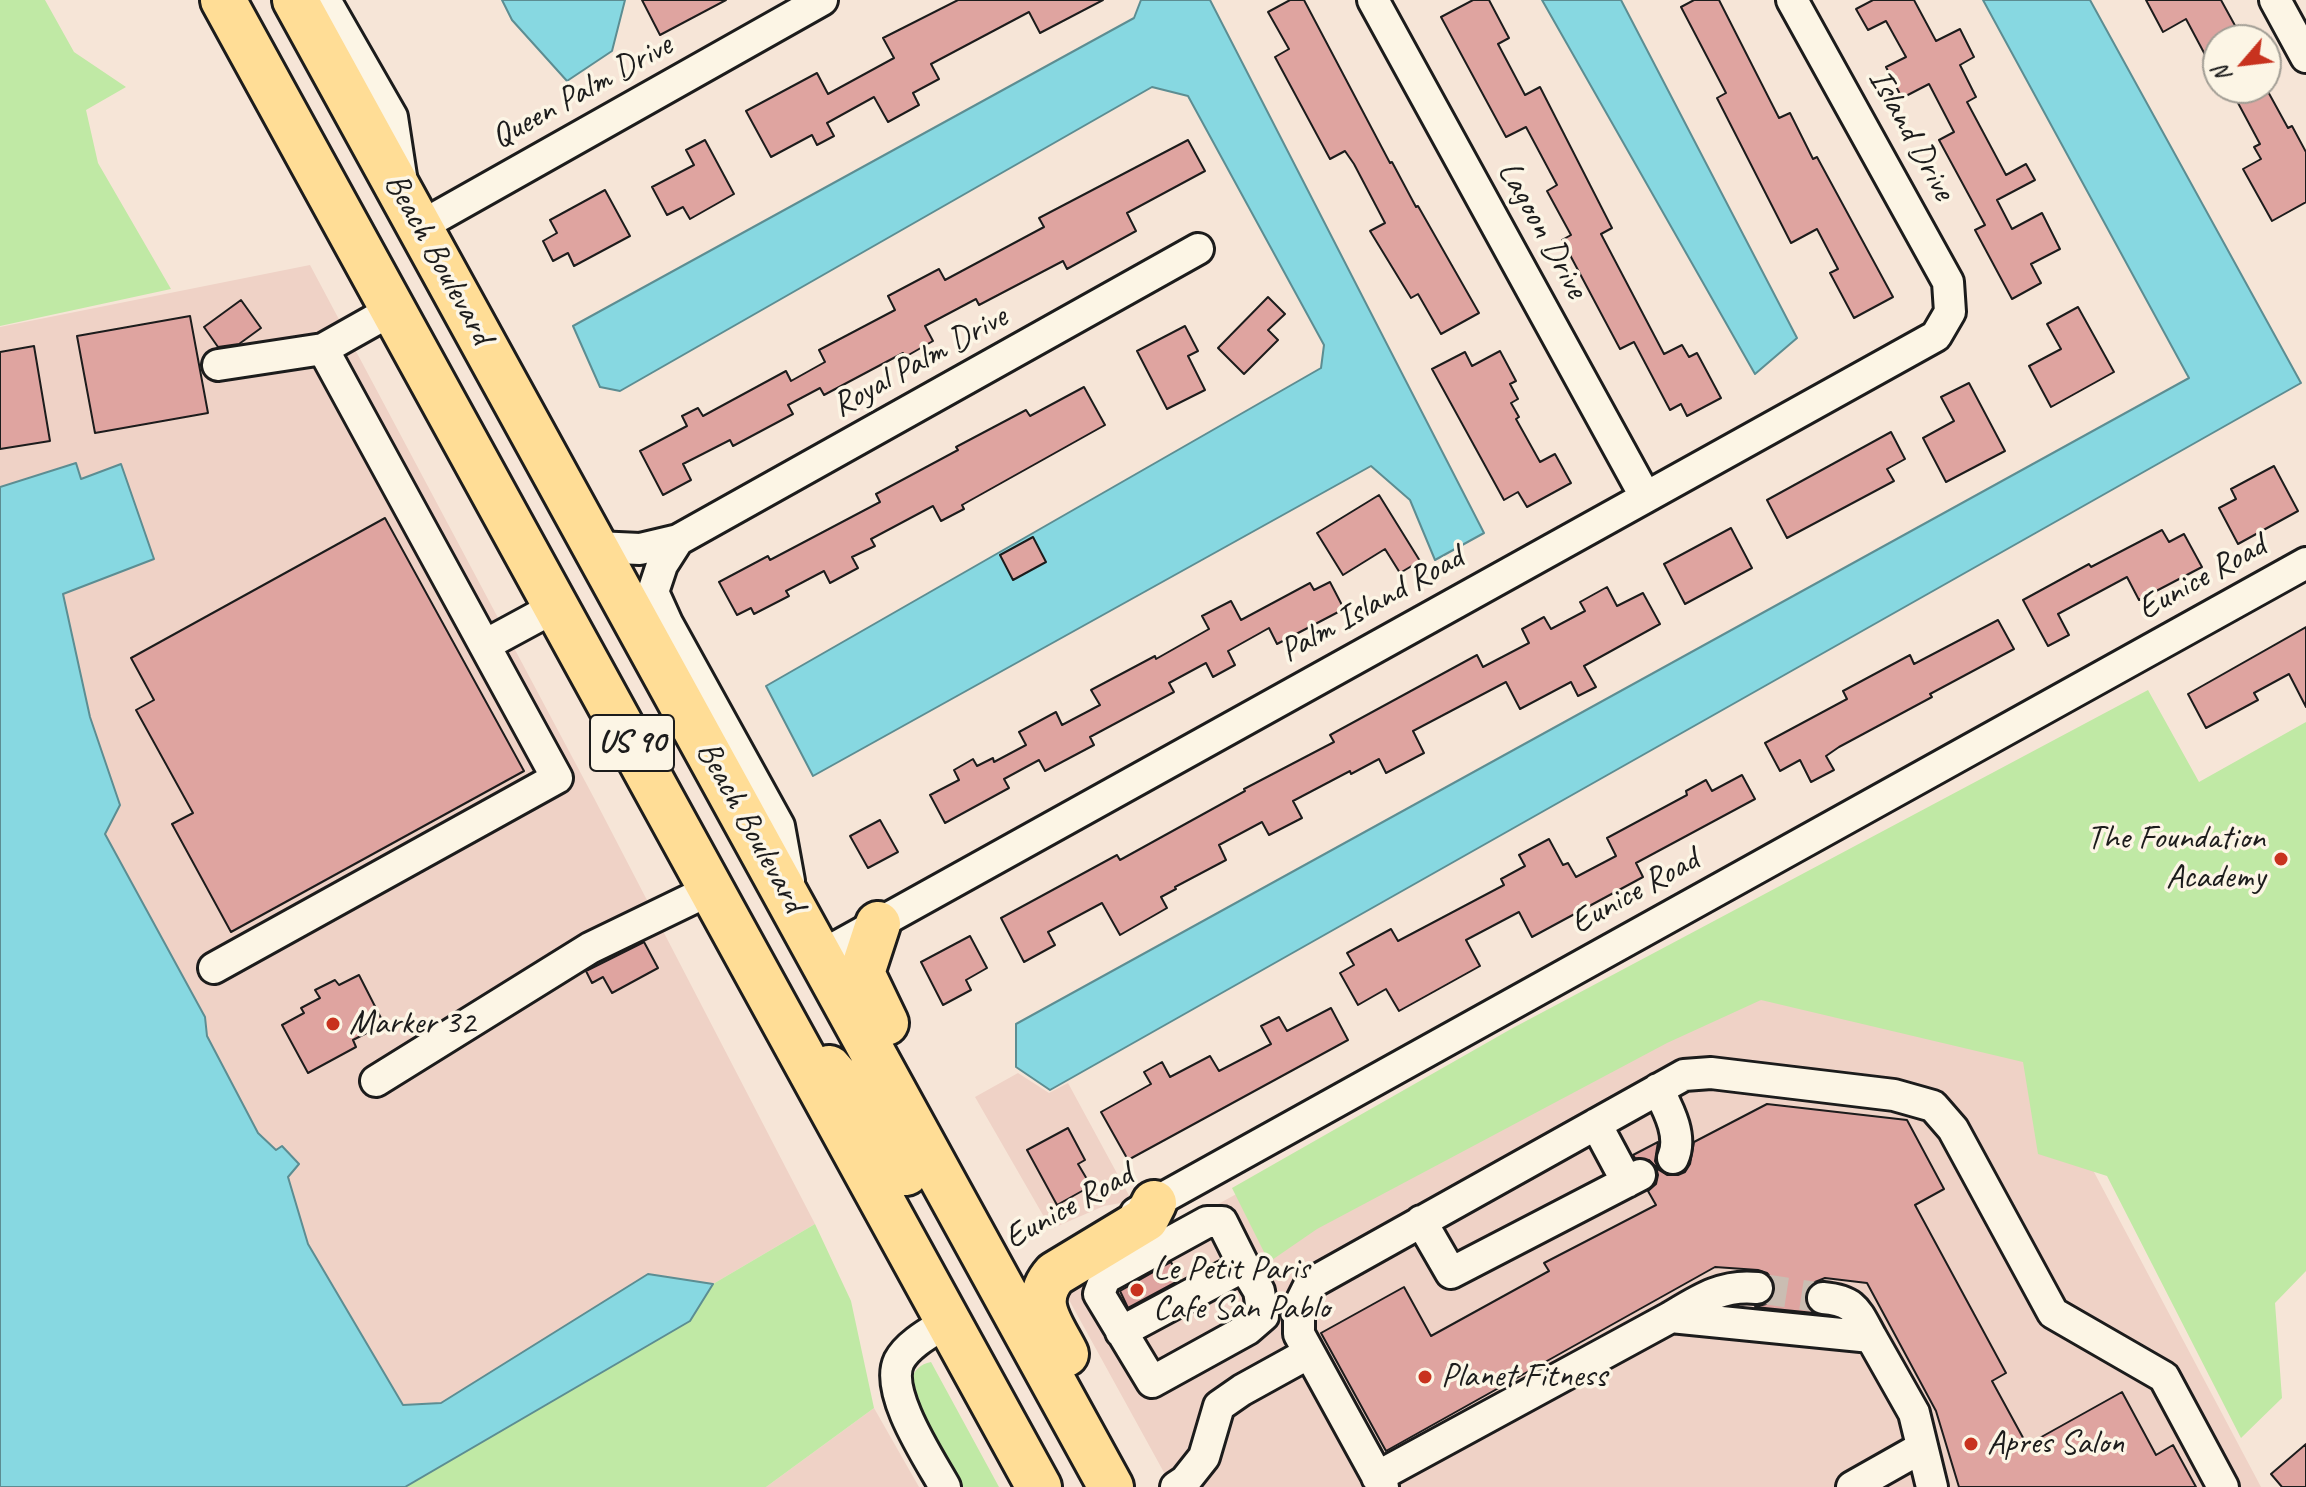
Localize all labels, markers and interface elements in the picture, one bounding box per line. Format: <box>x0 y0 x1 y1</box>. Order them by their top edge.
north arrow <box>2202 24 2282 104</box>
street label: Queen Palm Drive <box>484 26 680 158</box>
street label: Island Drive <box>1858 62 1964 208</box>
text: N <box>2207 62 2238 87</box>
street label: Lagoon Drive <box>1488 155 1596 305</box>
street label: Beach Boulevard <box>374 167 502 351</box>
street label: Royal Palm Drive <box>825 297 1015 427</box>
street label: Eunice Road <box>2131 526 2273 630</box>
street label: Palm Island Road <box>1273 538 1471 672</box>
road number: US 90 <box>590 715 674 771</box>
street label: Beach Boulevard <box>686 735 814 919</box>
place label: The Foundation Academy <box>2087 819 2265 898</box>
street label: Eunice Road <box>1564 840 1706 944</box>
marker: The Foundation Academy <box>2272 850 2290 868</box>
place label: Marker 32 <box>349 1004 475 1044</box>
marker: Marker 32 <box>324 1015 342 1033</box>
street label: Eunice Road <box>998 1155 1140 1259</box>
place label: Le Petit Paris Cafe San Pablo <box>1153 1250 1329 1330</box>
marker: Le Petit Paris Cafe San Pablo <box>1128 1281 1146 1299</box>
place label: Planet Fitness <box>1441 1357 1606 1397</box>
marker: Planet Fitness <box>1416 1368 1434 1386</box>
place label: Apres Salon <box>1987 1424 2124 1464</box>
marker: Apres Salon <box>1962 1435 1980 1453</box>

